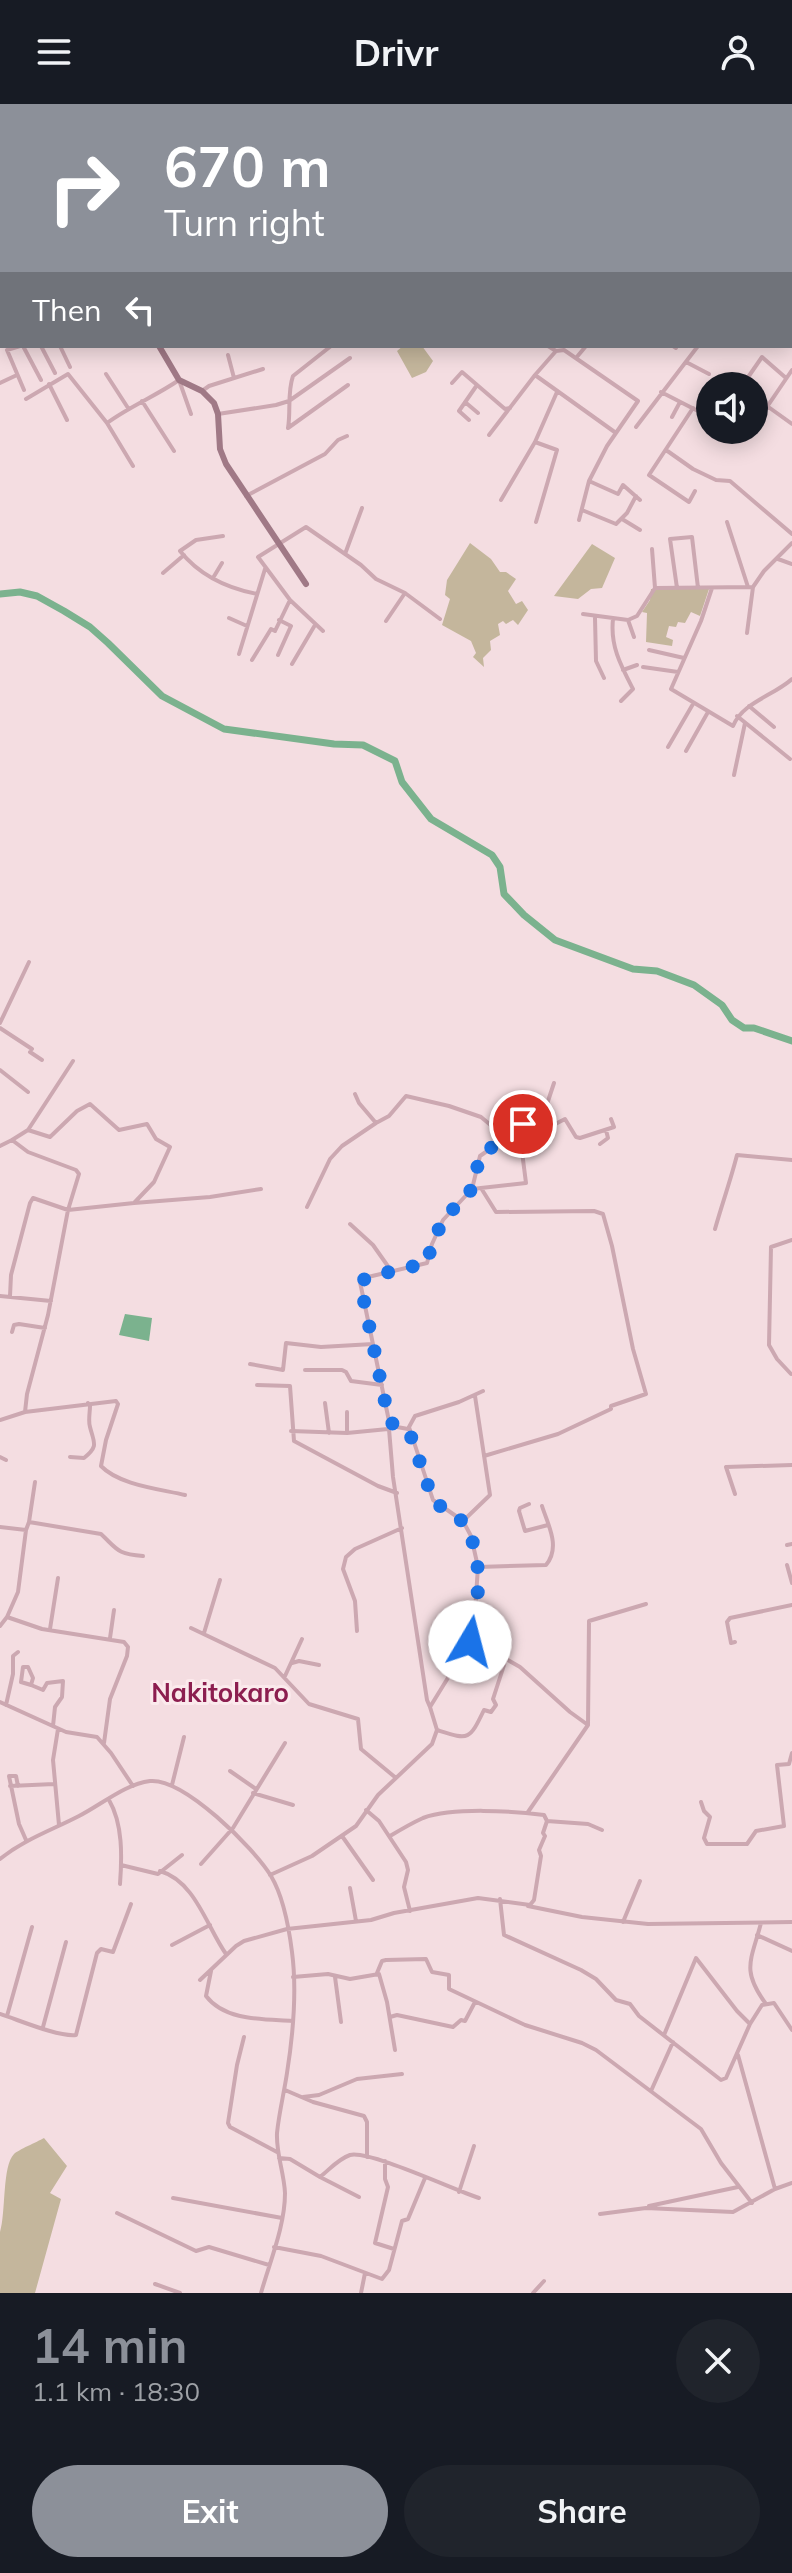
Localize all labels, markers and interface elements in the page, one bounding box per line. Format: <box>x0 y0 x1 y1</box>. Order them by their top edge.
icon: menu <box>32 30 76 74</box>
text: Drivr <box>354 30 438 75</box>
icon: person <box>716 30 760 74</box>
text: 670 m <box>164 131 331 201</box>
icon: right <box>32 136 136 240</box>
text: Turn right <box>164 200 325 245</box>
icon: left <box>118 288 162 332</box>
text: Then <box>32 291 102 329</box>
map controls <box>696 372 768 444</box>
button: sound <box>696 372 768 444</box>
pin <box>489 1090 557 1158</box>
icon: arrive <box>501 1102 545 1146</box>
position arrow <box>428 1600 512 1684</box>
district label: Nakitokaro <box>151 1676 289 1709</box>
text: 14 min <box>32 2315 187 2375</box>
button: close <box>676 2319 760 2403</box>
text: 1.1 km · 18:30 <box>32 2375 200 2408</box>
button: Exit <box>32 2465 388 2557</box>
button: Share <box>404 2465 760 2557</box>

